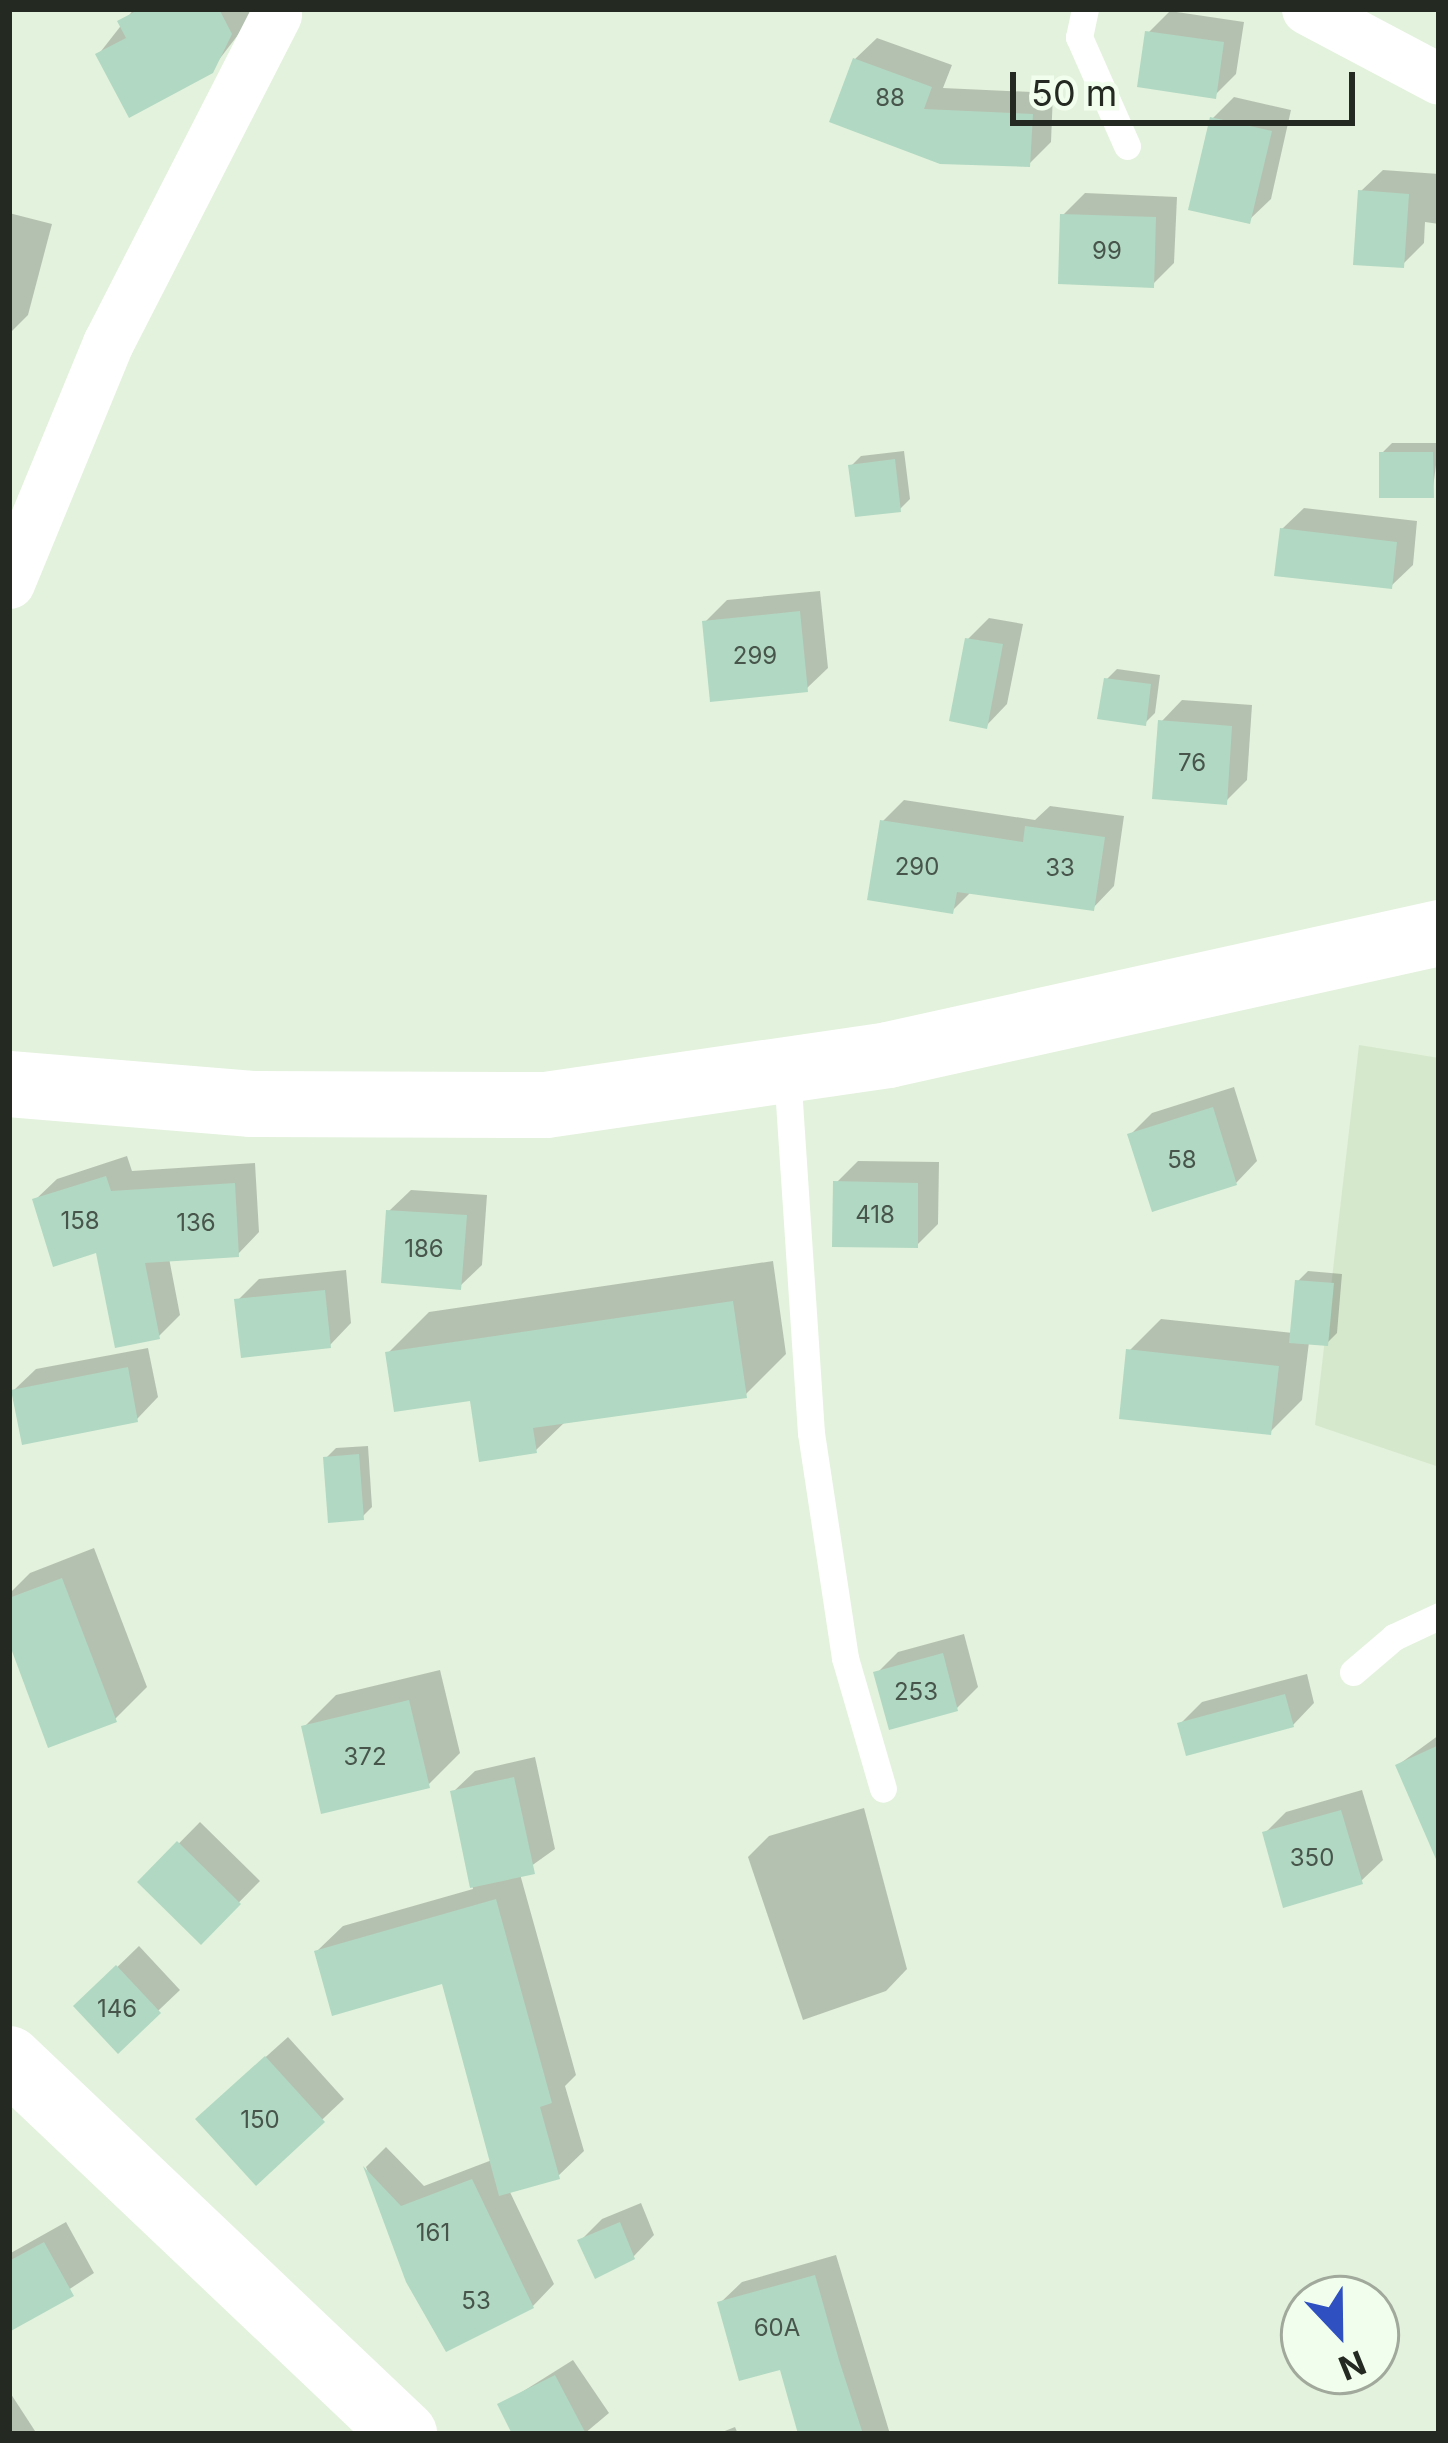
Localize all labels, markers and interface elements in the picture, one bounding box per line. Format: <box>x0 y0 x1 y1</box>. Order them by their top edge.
scale bar <box>1016 48 1361 122</box>
text: 50 m <box>1031 71 1117 115</box>
house number: 88 <box>875 84 905 112</box>
house number: 99 <box>1092 237 1122 265</box>
house number: 299 <box>733 642 777 670</box>
house number: 76 <box>1178 749 1206 777</box>
house number: 290 <box>895 853 939 881</box>
house number: 33 <box>1045 854 1075 882</box>
house number: 58 <box>1167 1146 1197 1174</box>
house number: 418 <box>855 1201 895 1229</box>
house number: 158 <box>60 1207 100 1235</box>
house number: 136 <box>176 1209 216 1237</box>
house number: 186 <box>404 1235 444 1263</box>
house number: 253 <box>894 1678 938 1706</box>
house number: 372 <box>343 1743 387 1771</box>
house number: 350 <box>1290 1844 1334 1872</box>
house number: 146 <box>97 1995 137 2023</box>
house number: 150 <box>240 2106 280 2134</box>
house number: 161 <box>416 2219 450 2247</box>
north arrow <box>1280 2275 1400 2395</box>
house number: 53 <box>461 2287 491 2315</box>
house number: 60A <box>754 2314 800 2342</box>
text: N <box>1333 2342 1372 2389</box>

